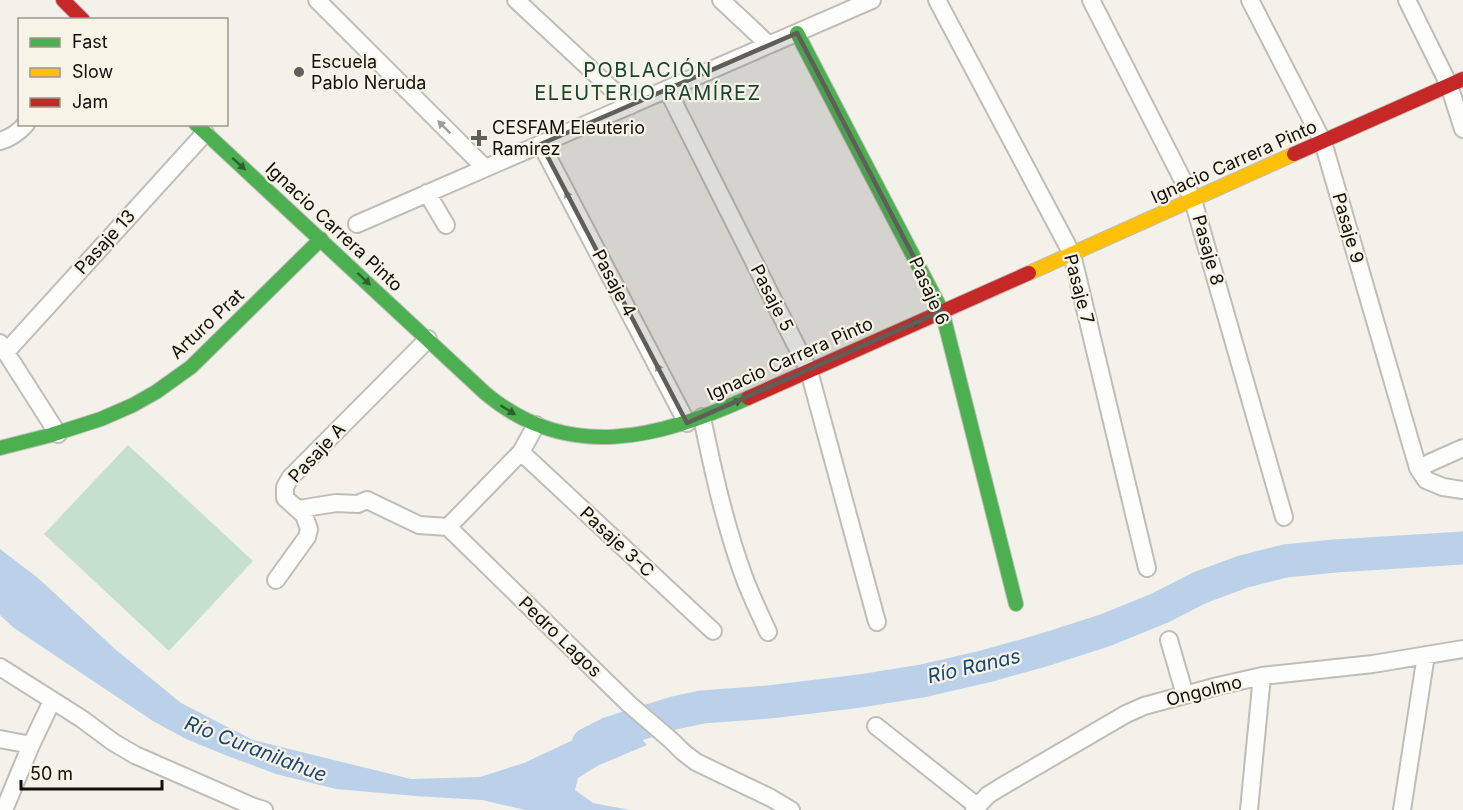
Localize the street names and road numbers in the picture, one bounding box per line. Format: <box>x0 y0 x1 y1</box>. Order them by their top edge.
street label: Ignacio Carrera Pinto <box>1148 115 1320 208</box>
street label: Ignacio Carrera Pinto <box>262 158 407 295</box>
street label: Pasaje 9 <box>1328 190 1369 266</box>
street label: Pasaje 13 <box>70 205 139 278</box>
street label: Pasaje 8 <box>1188 212 1229 287</box>
street label: Pasaje 4 <box>588 246 641 320</box>
street label: Pasaje 7 <box>1060 252 1099 326</box>
street label: Pasaje 6 <box>905 254 954 328</box>
street label: Pasaje 5 <box>747 261 798 335</box>
street label: Arturo Prat <box>166 284 248 363</box>
street label: Ignacio Carrera Pinto <box>704 312 876 405</box>
street label: Pasaje A <box>284 419 349 487</box>
street label: Pasaje 3-C <box>576 502 659 581</box>
street label: Pedro Lagos <box>515 592 606 681</box>
street label: Ongolmo <box>1164 671 1244 710</box>

